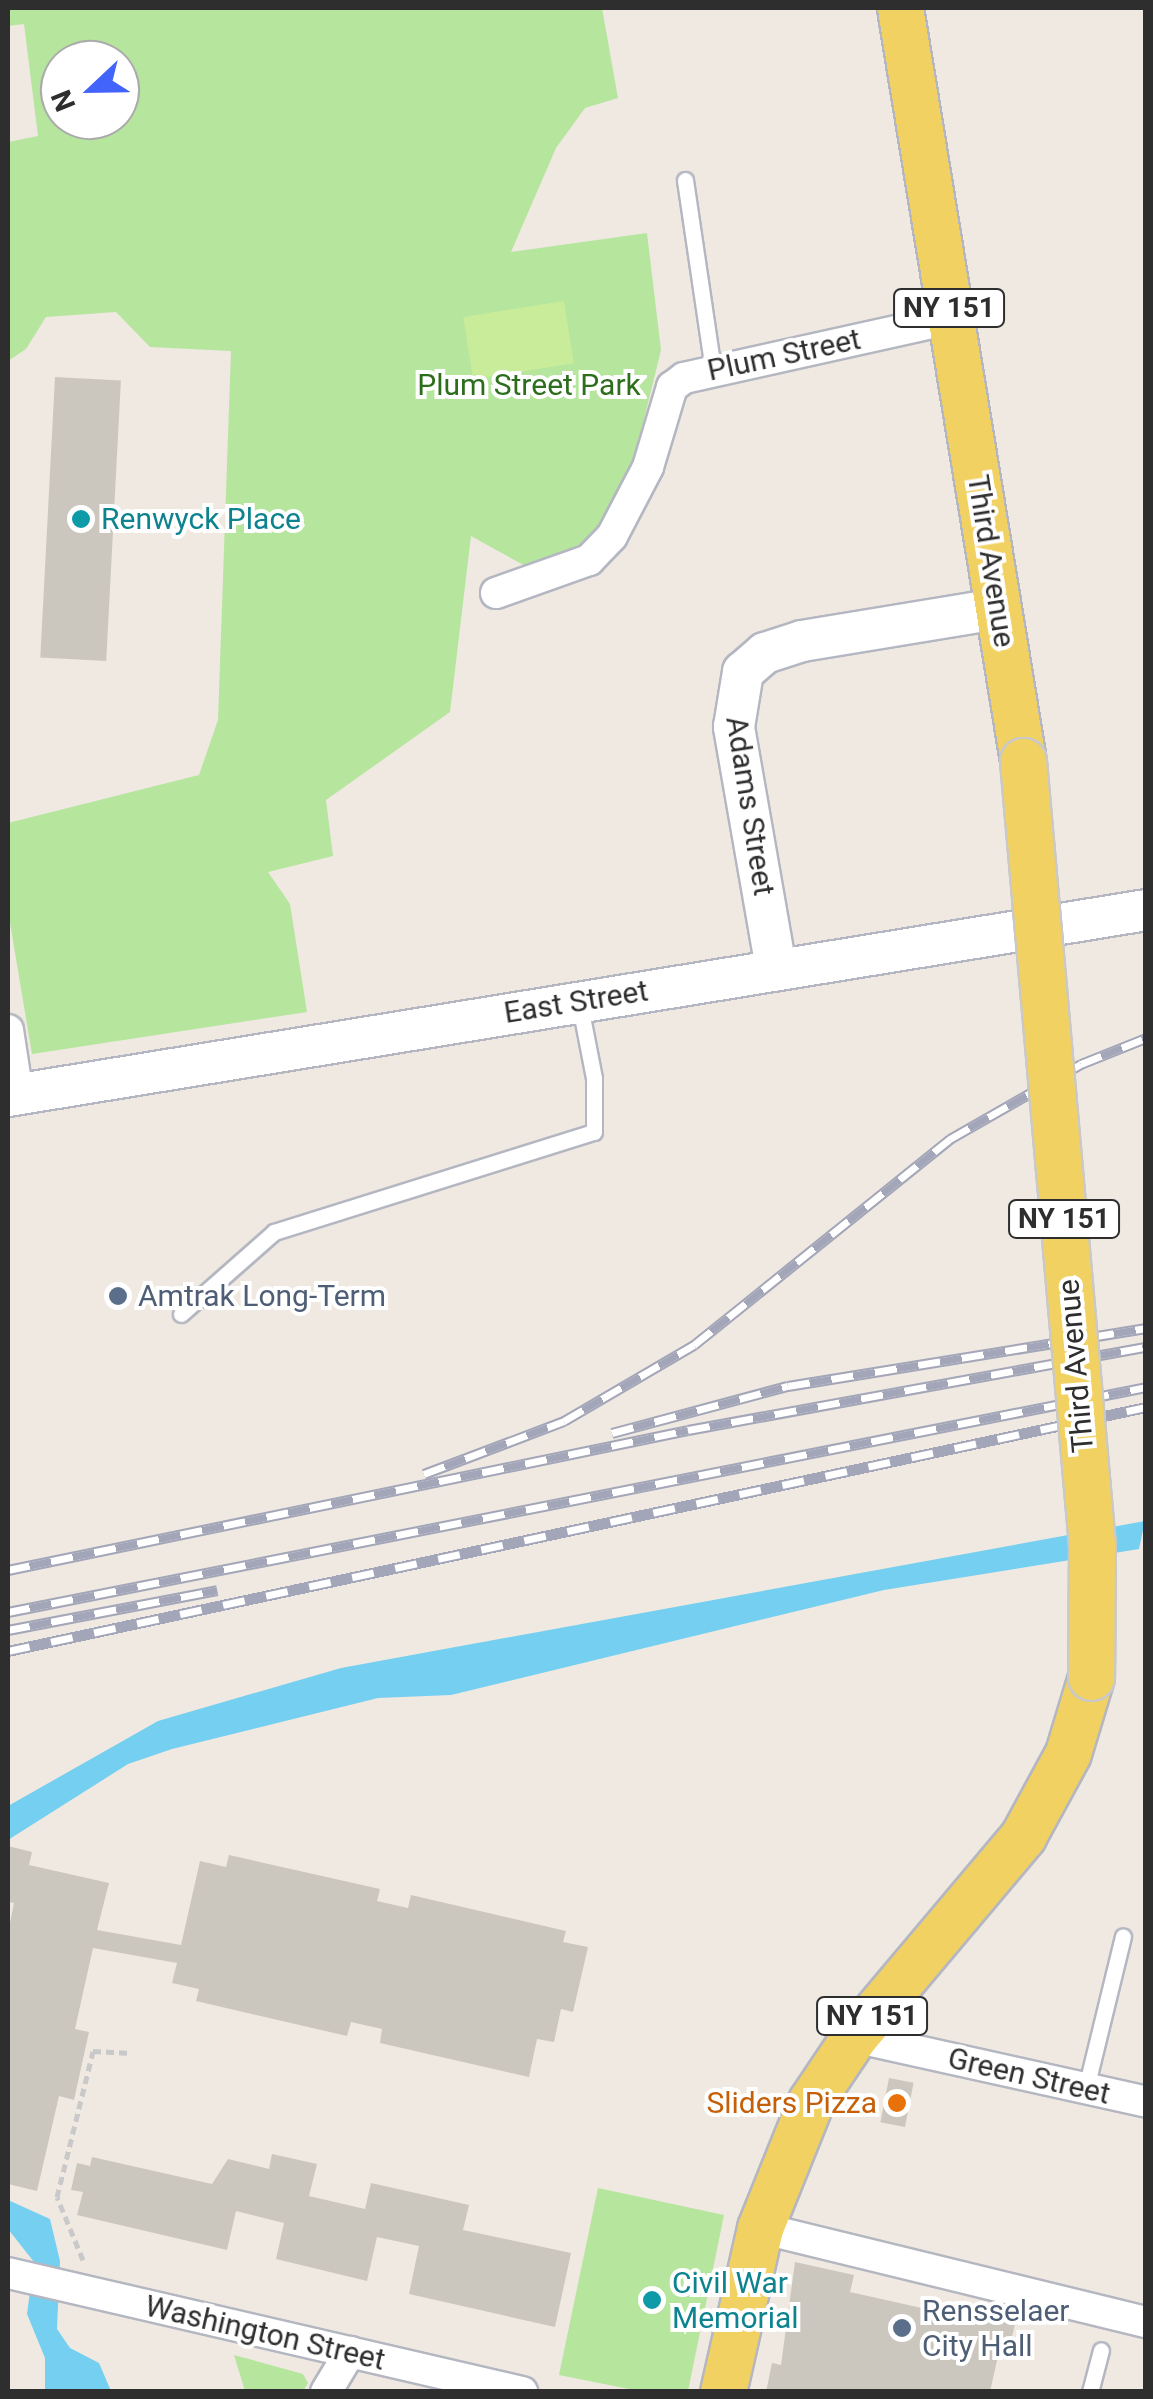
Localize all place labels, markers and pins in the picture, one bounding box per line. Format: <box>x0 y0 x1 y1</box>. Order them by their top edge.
place label: Renwyck Place <box>101 501 301 537</box>
marker: Renwyck Place <box>70 508 92 530</box>
place label: Amtrak Long-Term <box>138 1278 386 1314</box>
marker: Amtrak Long-Term <box>107 1285 129 1307</box>
place label: Sliders Pizza <box>706 2085 877 2121</box>
marker: Sliders Pizza <box>886 2092 908 2114</box>
place label: Civil War Memorial <box>672 2265 799 2336</box>
marker: Civil War Memorial <box>641 2289 663 2311</box>
place label: Rensselaer City Hall <box>922 2293 1070 2364</box>
marker: Rensselaer City Hall <box>891 2317 913 2339</box>

